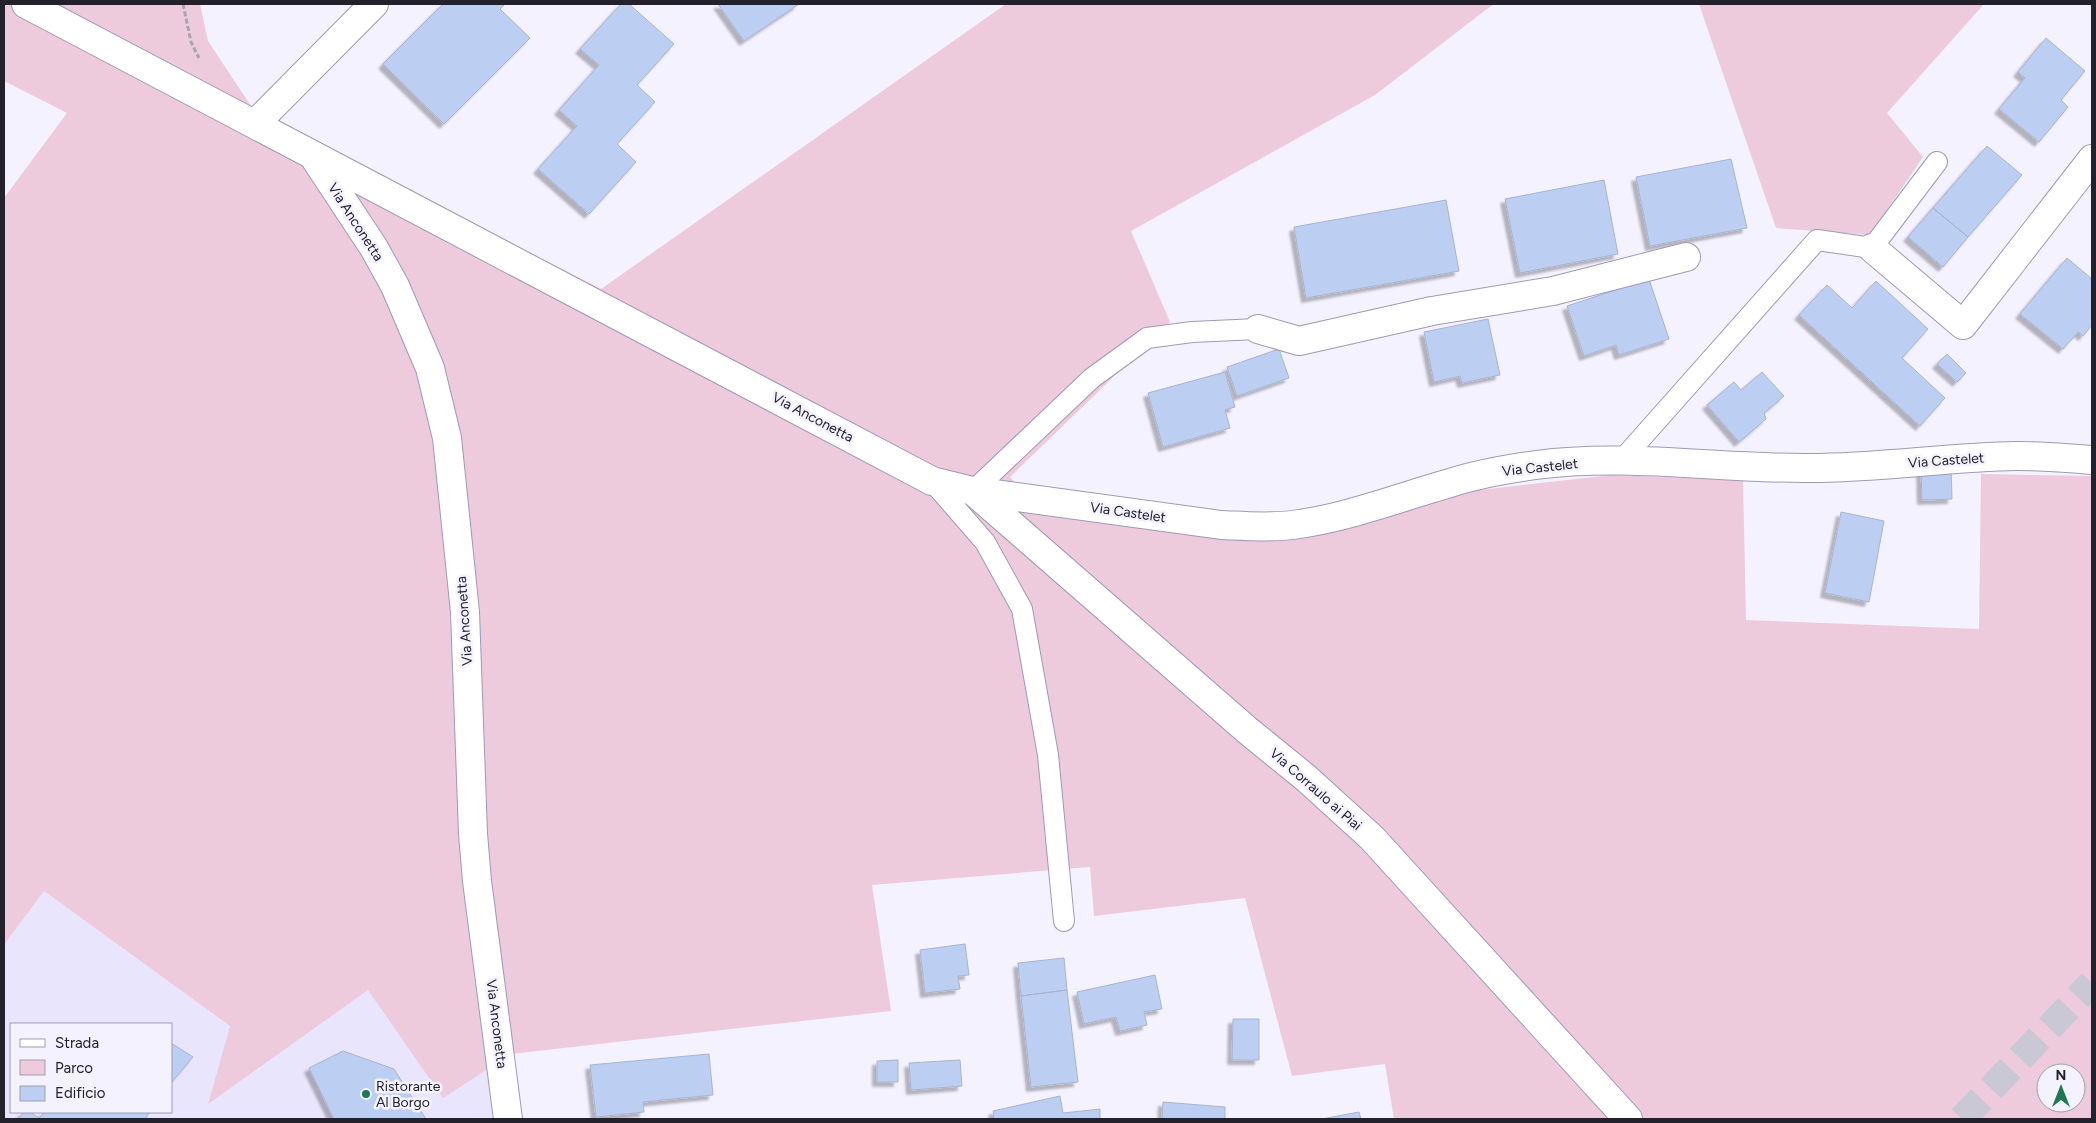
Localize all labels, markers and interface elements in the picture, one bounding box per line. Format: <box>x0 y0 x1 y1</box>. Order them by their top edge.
street label: Via Anconetta <box>324 180 387 265</box>
street label: Via Anconetta <box>769 389 856 446</box>
street label: Via Castelet <box>1907 449 1985 472</box>
street label: Via Castelet <box>1501 455 1579 480</box>
street label: Via Castelet <box>1089 499 1167 526</box>
street label: Via Anconetta <box>453 576 476 666</box>
street label: Via Corraulo ai Piai <box>1266 745 1365 834</box>
street label: Via Anconetta <box>483 979 510 1070</box>
legend <box>10 1023 172 1113</box>
text: Strada <box>55 1034 99 1052</box>
text: Parco <box>55 1059 93 1077</box>
north arrow <box>2036 1063 2086 1113</box>
text: N <box>2056 1067 2066 1084</box>
place label: Ristorante Al Borgo <box>376 1078 441 1111</box>
text: Edificio <box>55 1084 106 1102</box>
marker: Ristorante Al Borgo <box>360 1088 372 1100</box>

